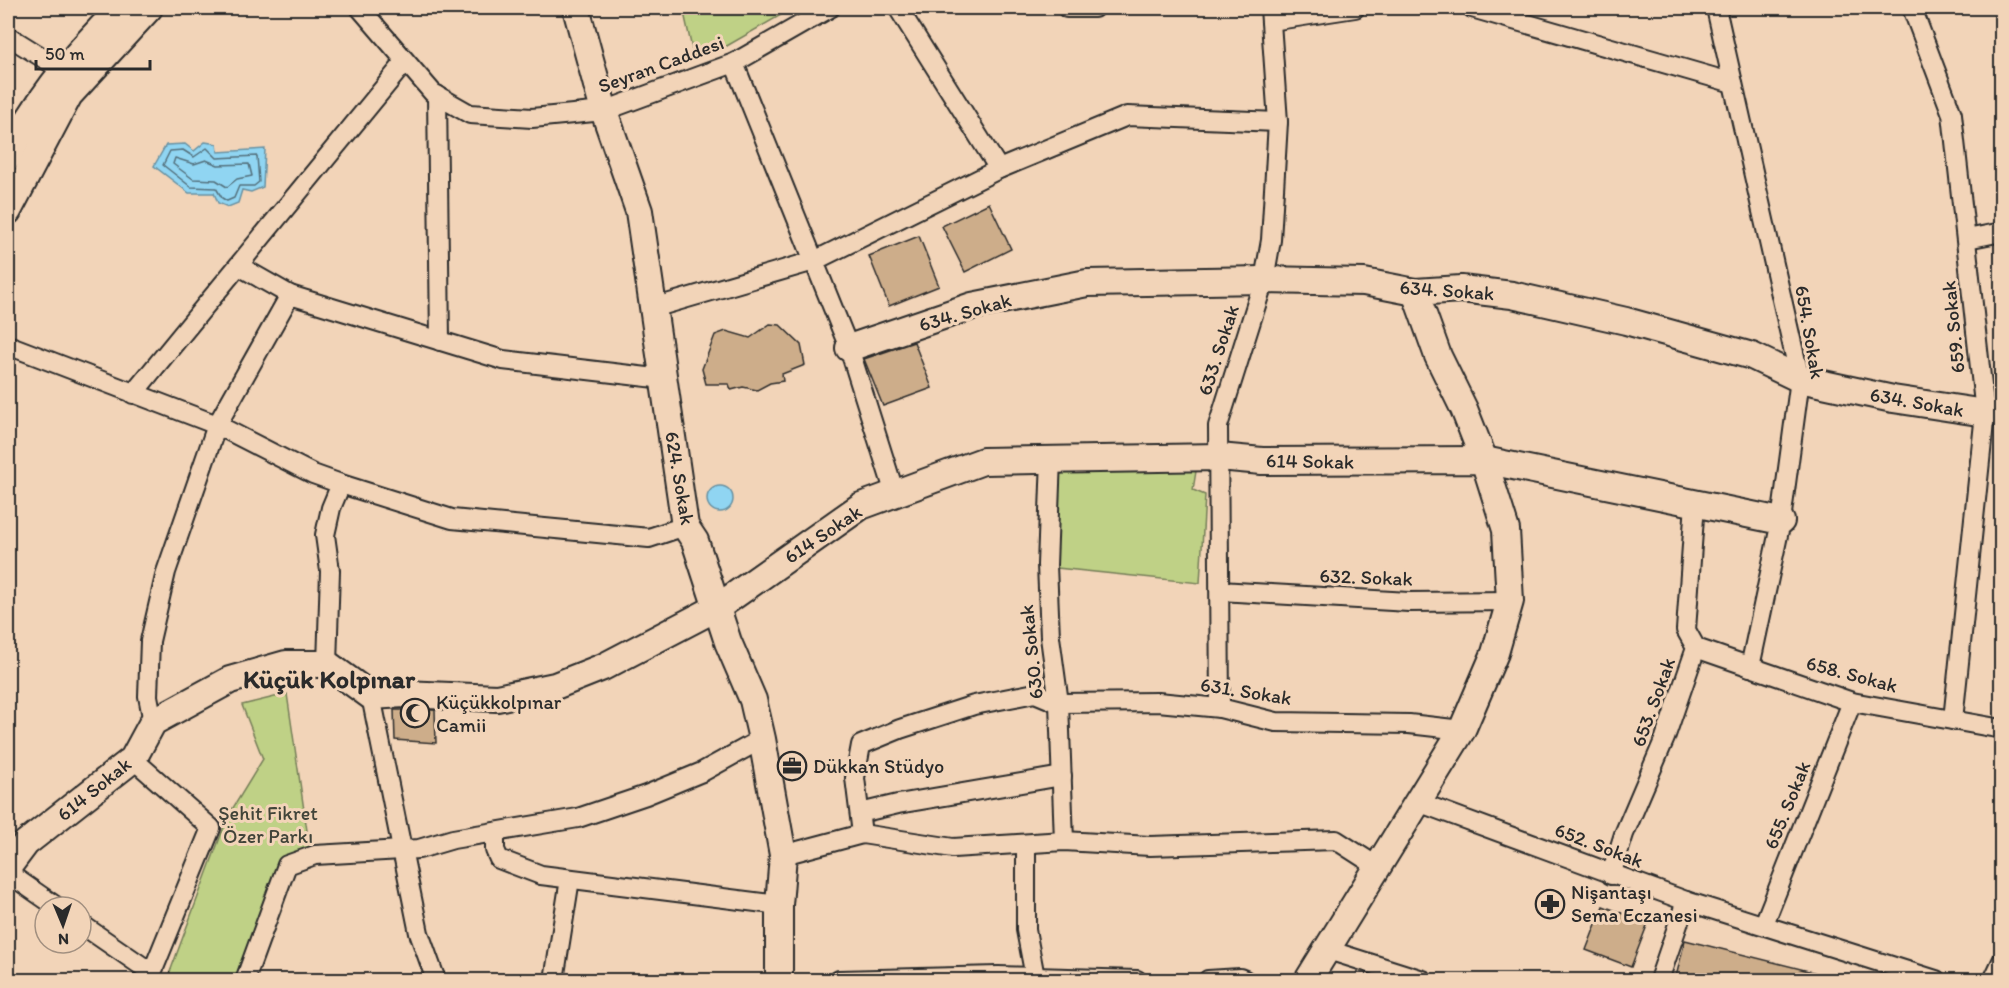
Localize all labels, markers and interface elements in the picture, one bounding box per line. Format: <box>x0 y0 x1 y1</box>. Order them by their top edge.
street label: Seyran Caddesi <box>595 30 727 98</box>
scale bar <box>36 33 150 71</box>
text: 50 m <box>45 43 85 65</box>
street label: 634. Sokak <box>1399 275 1495 305</box>
street label: 659. Sokak <box>1936 280 1970 374</box>
street label: 654. Sokak <box>1790 283 1830 381</box>
street label: 634. Sokak <box>916 287 1014 337</box>
street label: 633. Sokak <box>1192 302 1244 398</box>
street label: 634. Sokak <box>1868 382 1966 422</box>
street label: 624. Sokak <box>660 429 700 527</box>
street label: 614 Sokak <box>1266 448 1354 474</box>
street label: 614 Sokak <box>780 499 866 569</box>
street label: 632. Sokak <box>1319 563 1413 591</box>
street label: 630. Sokak <box>1014 603 1048 701</box>
street label: 658. Sokak <box>1804 650 1900 698</box>
street label: 653. Sokak <box>1626 654 1680 750</box>
district label: Küçük Kolpınar <box>243 663 416 695</box>
street label: 631. Sokak <box>1199 672 1293 710</box>
place label: Küçükkolpınar Camii <box>436 690 562 737</box>
mosque icon: Küçükkolpınar Camii <box>399 697 431 729</box>
office icon: Dükkan Stüdyo <box>776 750 808 782</box>
street label: 614 Sokak <box>52 752 136 826</box>
place label: Dükkan Stüdyo <box>813 754 944 778</box>
street label: 655. Sokak <box>1758 757 1816 853</box>
park label: Şehit Fikret Özer Parkı <box>218 801 318 848</box>
street label: 652. Sokak <box>1551 817 1647 873</box>
place label: Nişantaşı Sema Eczanesi <box>1571 880 1698 927</box>
pharmacy icon: Nişantaşı Sema Eczanesi <box>1534 888 1566 920</box>
north arrow <box>33 895 93 955</box>
text: N <box>58 930 69 949</box>

